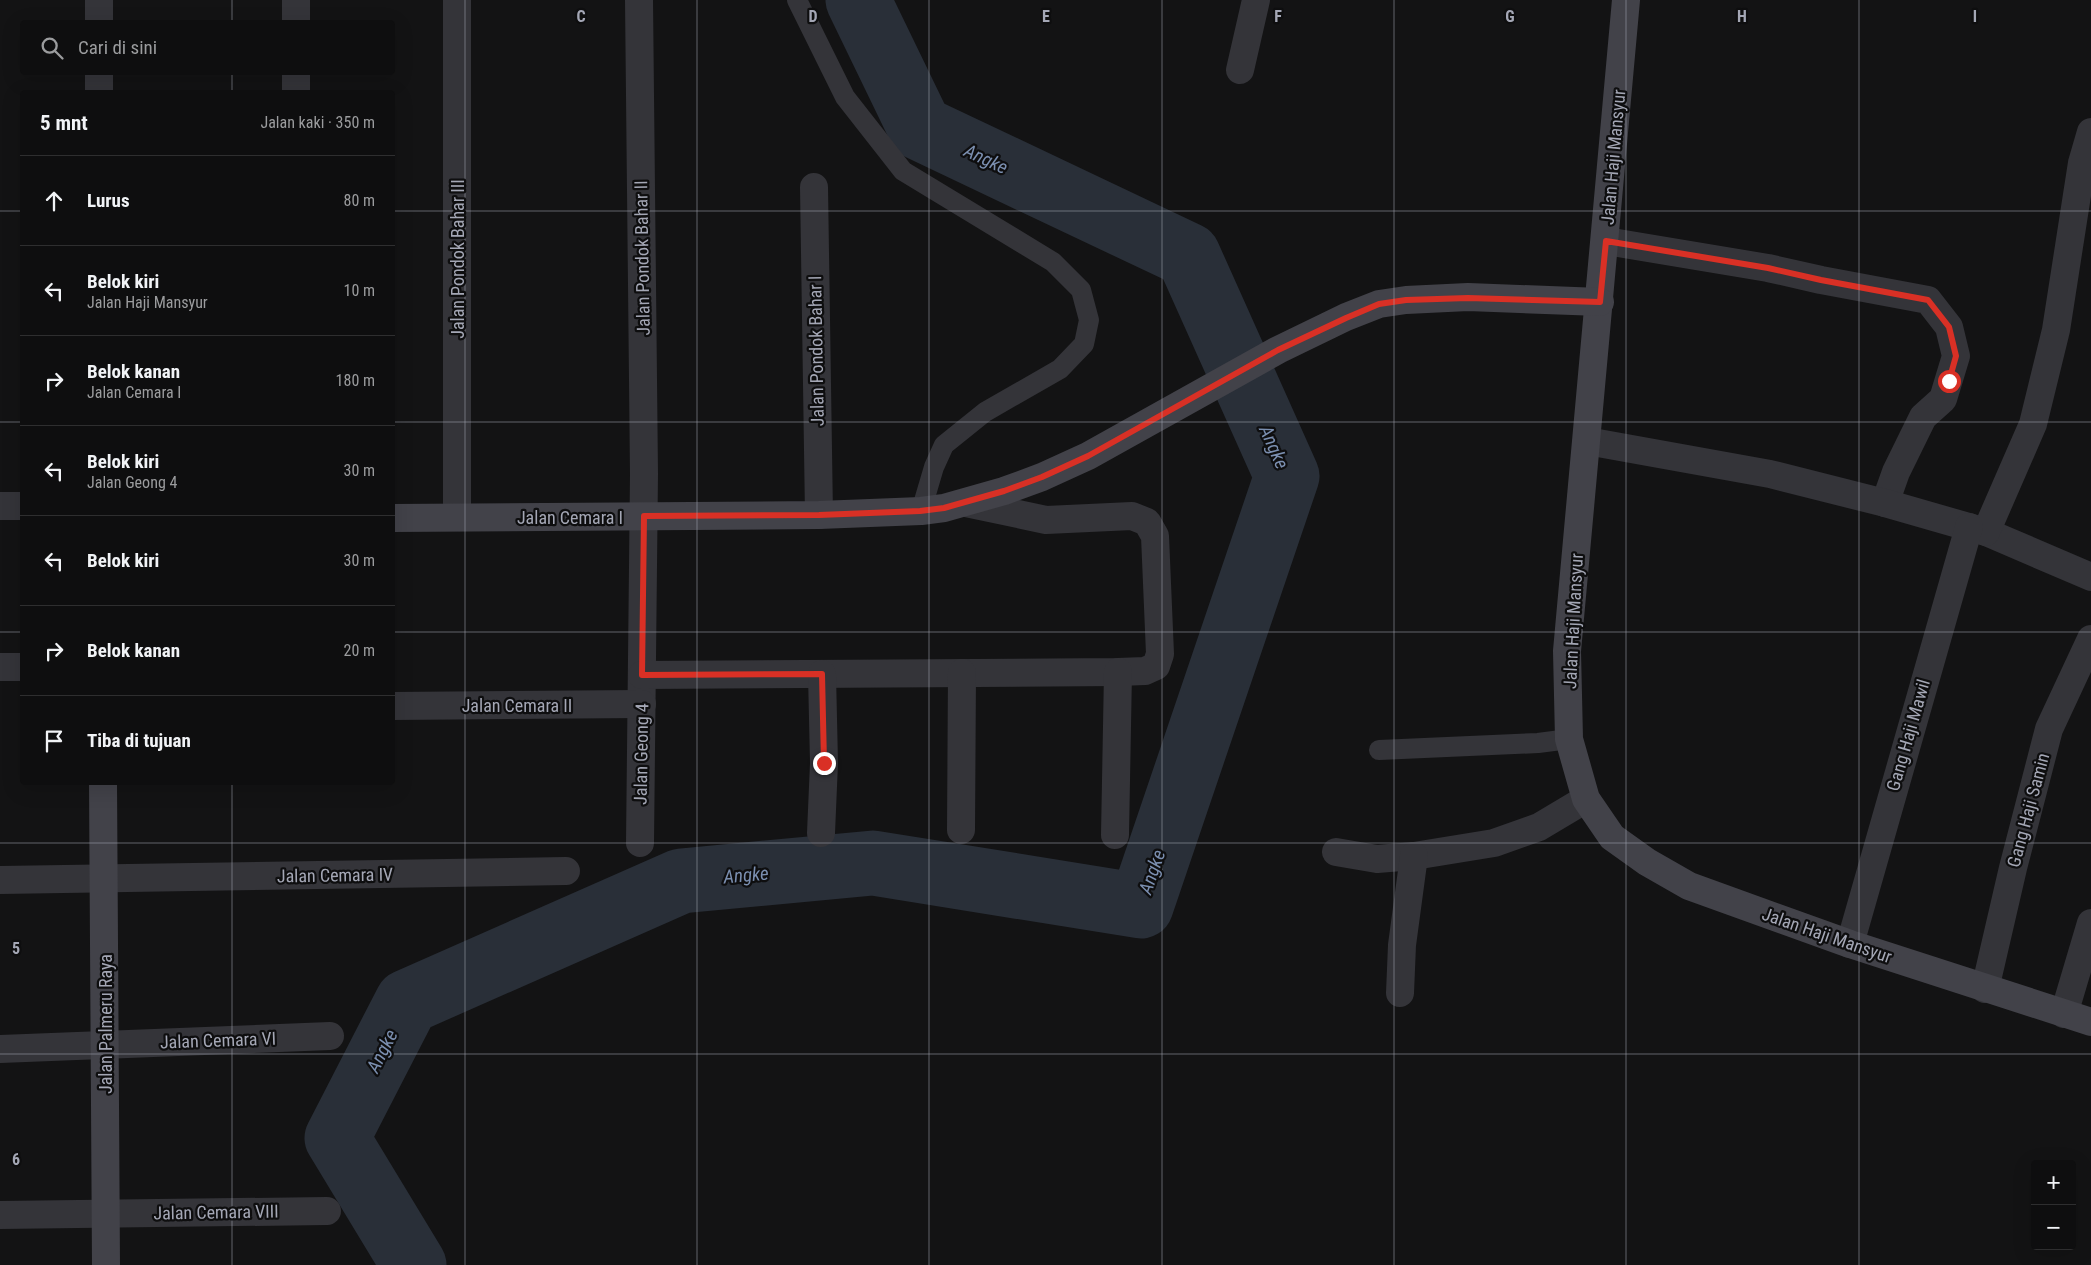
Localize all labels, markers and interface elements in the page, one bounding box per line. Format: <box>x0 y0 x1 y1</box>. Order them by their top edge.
text: C <box>576 7 586 26</box>
text: D <box>808 7 818 26</box>
text: E <box>1042 7 1050 26</box>
text: F <box>1274 7 1282 26</box>
text: G <box>1505 7 1515 26</box>
text: H <box>1737 7 1747 26</box>
text: I <box>1973 7 1977 26</box>
search box <box>20 20 395 75</box>
icon: search <box>38 34 66 62</box>
text: Cari di sini <box>78 36 157 59</box>
street label: Jalan Haji Mansyur <box>1597 88 1629 226</box>
text: 5 mnt <box>40 111 88 135</box>
text: Jalan kaki · 350 m <box>260 113 375 132</box>
water label: Angke <box>960 139 1011 179</box>
street label: Jalan Pondok Bahar III <box>447 179 468 339</box>
street label: Jalan Pondok Bahar II <box>630 180 654 336</box>
icon: ahead <box>40 187 68 215</box>
text: Lurus <box>87 189 130 212</box>
text: 80 m <box>343 191 375 210</box>
text: Belok kiri <box>87 270 159 293</box>
street label: Jalan Pondok Bahar I <box>804 276 828 426</box>
icon: left <box>40 277 68 305</box>
text: 10 m <box>343 281 375 300</box>
text: Jalan Haji Mansyur <box>87 293 208 312</box>
text: Belok kanan <box>87 360 180 383</box>
icon: right <box>40 367 68 395</box>
route start <box>1938 370 1961 393</box>
text: 180 m <box>336 371 375 390</box>
text: Jalan Cemara I <box>87 383 181 402</box>
water label: Angke <box>1254 421 1294 472</box>
text: Belok kiri <box>87 450 159 473</box>
icon: left <box>40 457 68 485</box>
text: 30 m <box>343 461 375 480</box>
text: Jalan Geong 4 <box>87 473 177 492</box>
street label: Jalan Cemara I <box>517 507 623 528</box>
icon: left <box>40 547 68 575</box>
text: Belok kiri <box>87 549 159 572</box>
text: 30 m <box>343 551 375 570</box>
street label: Jalan Haji Mansyur <box>1559 552 1587 689</box>
icon: right <box>40 637 68 665</box>
text: Belok kanan <box>87 639 180 662</box>
text: 20 m <box>343 641 375 660</box>
street label: Gang Haji Mawil <box>1882 677 1934 793</box>
street label: Jalan Cemara II <box>462 695 572 716</box>
street label: Jalan Geong 4 <box>630 703 652 805</box>
icon: arrive <box>40 727 68 755</box>
text: Tiba di tujuan <box>87 729 191 752</box>
street label: Gang Haji Samin <box>2003 751 2053 869</box>
route end <box>813 752 836 775</box>
water label: Angke <box>1133 847 1170 898</box>
water label: Angke <box>721 862 770 889</box>
street label: Jalan Cemara IV <box>277 863 393 887</box>
street label: Jalan Haji Mansyur <box>1759 903 1895 967</box>
text: 5 <box>12 939 20 958</box>
street label: Jalan Palmeru Raya <box>95 954 116 1094</box>
water label: Angke <box>361 1026 403 1077</box>
street label: Jalan Cemara VI <box>160 1027 276 1053</box>
text: 6 <box>12 1150 20 1169</box>
map controls <box>2031 1160 2076 1250</box>
button: + <box>2031 1160 2076 1205</box>
street label: Jalan Cemara VIII <box>153 1200 279 1224</box>
button: − <box>2031 1205 2076 1250</box>

